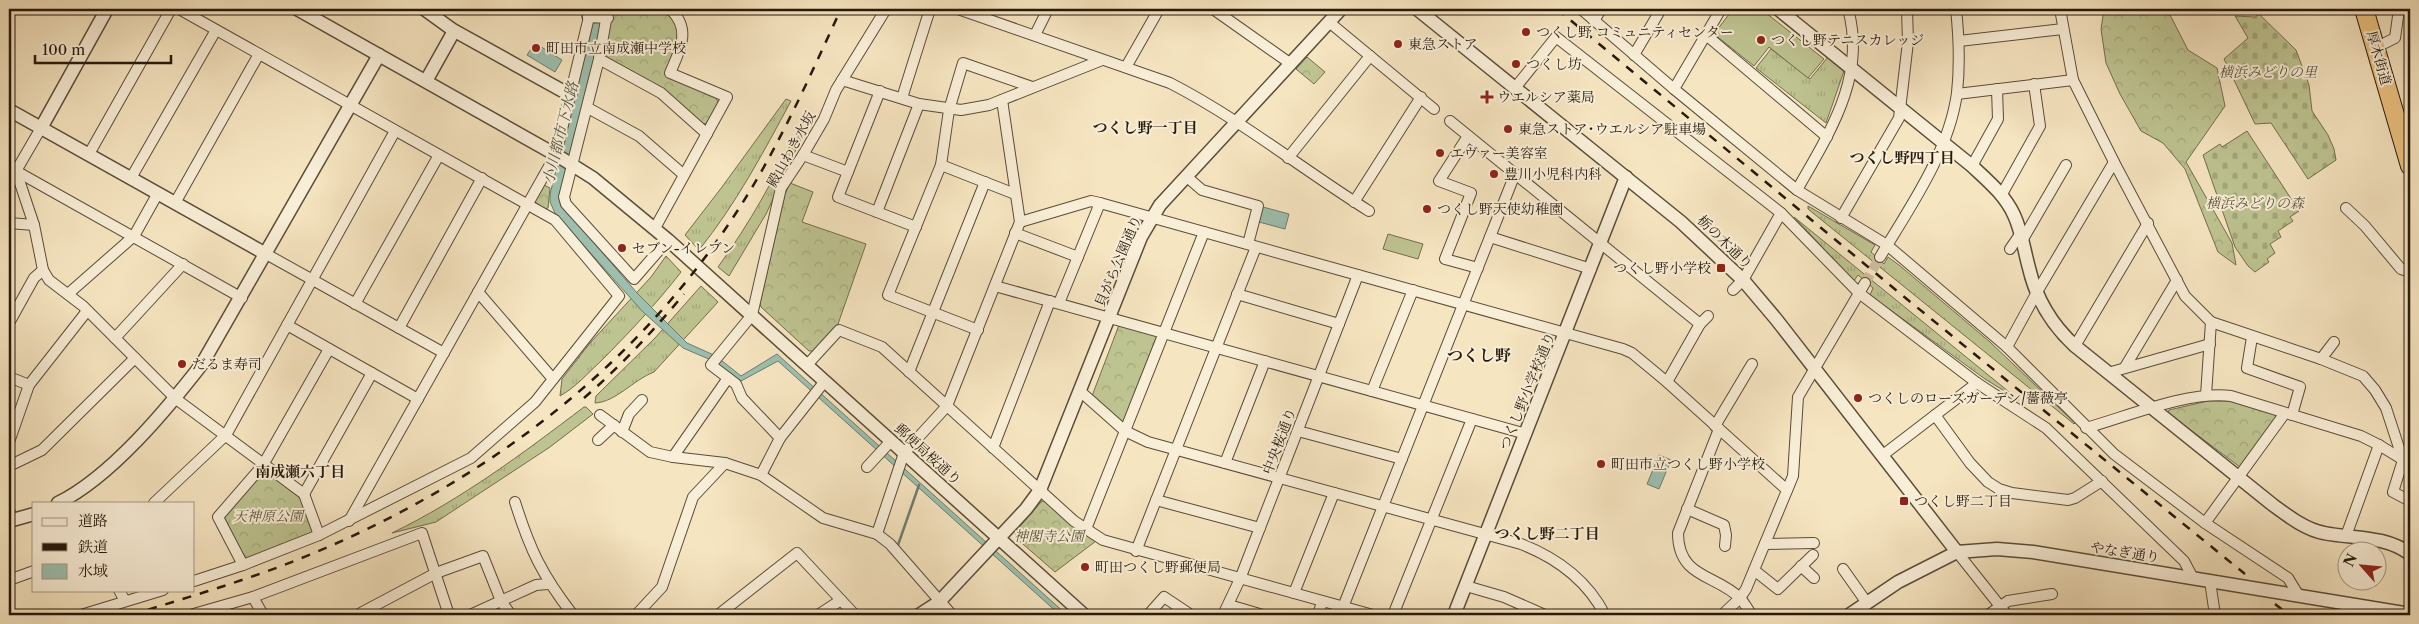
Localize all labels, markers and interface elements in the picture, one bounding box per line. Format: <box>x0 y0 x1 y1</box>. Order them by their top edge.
place label: つくし野 コミュニティセンター <box>1536 23 1734 41</box>
marker: つくし野 コミュニティセンター <box>1520 26 1532 38</box>
street label: 厚木街道 <box>2363 29 2395 87</box>
place label: つくし野テニスカレッジ <box>1771 31 1924 49</box>
scale bar <box>35 32 171 64</box>
marker: つくし野テニスカレッジ <box>1755 34 1767 46</box>
place label: 東急ストア <box>1408 35 1478 53</box>
marker: 東急ストア <box>1392 38 1404 50</box>
place label: 町田市立南成瀬中学校 <box>546 39 686 57</box>
text: 100 m <box>42 40 85 59</box>
marker: 町田市立南成瀬中学校 <box>530 42 542 54</box>
place label: つくし坊 <box>1526 55 1582 73</box>
marker: つくし坊 <box>1510 58 1522 70</box>
park label: 横浜みどりの里 <box>2219 63 2318 81</box>
water label: 小川都市下水路 <box>538 79 582 186</box>
place label: ウエルシア薬局 <box>1497 88 1595 106</box>
marker: ウエルシア薬局 <box>1481 91 1493 103</box>
street label: 殿山わき水坂 <box>763 108 819 190</box>
district label: つくし野一丁目 <box>1092 118 1198 137</box>
place label: 東急ストア･ウエルシア駐車場 <box>1518 120 1706 138</box>
marker: 東急ストア･ウエルシア駐車場 <box>1502 123 1514 135</box>
place label: エヴァー美容室 <box>1450 144 1548 162</box>
marker: エヴァー美容室 <box>1434 147 1446 159</box>
district label: つくし野四丁目 <box>1849 148 1955 167</box>
place label: 豊川小児科内科 <box>1504 165 1602 183</box>
marker: 豊川小児科内科 <box>1488 168 1500 180</box>
park label: 横浜みどりの森 <box>2206 194 2306 212</box>
place label: つくし野天使幼稚園 <box>1437 200 1563 218</box>
marker: つくし野天使幼稚園 <box>1421 203 1433 215</box>
street label: 栃の木通り <box>1694 211 1756 273</box>
street label: 貝がら公園通り <box>1091 212 1145 310</box>
place label: セブン-イレブン <box>632 239 735 257</box>
marker: セブン-イレブン <box>616 242 628 254</box>
place label: つくし野小学校 <box>1613 259 1711 277</box>
marker: つくし野小学校 <box>1715 262 1727 274</box>
street label: つくし野小学校通り <box>1495 329 1559 453</box>
district label: つくし野 <box>1447 345 1511 365</box>
place label: だるま寿司 <box>192 355 262 373</box>
marker: だるま寿司 <box>176 358 188 370</box>
place label: つくしのローズガーデン/薔薇亭 <box>1868 389 2068 407</box>
marker: つくしのローズガーデン/薔薇亭 <box>1852 392 1864 404</box>
street label: 中央桜通り <box>1258 405 1300 477</box>
street label: 郵便局桜通り <box>891 419 965 489</box>
place label: 町田市立つくし野小学校 <box>1611 455 1765 473</box>
marker: 町田市立つくし野小学校 <box>1595 458 1607 470</box>
district label: 南成瀬六丁目 <box>255 462 345 481</box>
place label: つくし野二丁目 <box>1914 492 2012 510</box>
marker: つくし野二丁目 <box>1898 495 1910 507</box>
legend <box>32 502 195 592</box>
park label: 天神原公園 <box>233 507 305 525</box>
text: 道路 <box>78 511 108 530</box>
district label: つくし野二丁目 <box>1494 524 1600 543</box>
park label: 神閣寺公園 <box>1014 527 1086 545</box>
text: 鉄道 <box>78 537 108 556</box>
street label: やなぎ通り <box>2089 538 2161 566</box>
north arrow <box>2336 542 2386 592</box>
text: N <box>2340 551 2361 570</box>
place label: 町田つくし野郵便局 <box>1095 558 1221 576</box>
text: 水域 <box>78 561 108 580</box>
marker: 町田つくし野郵便局 <box>1079 561 1091 573</box>

